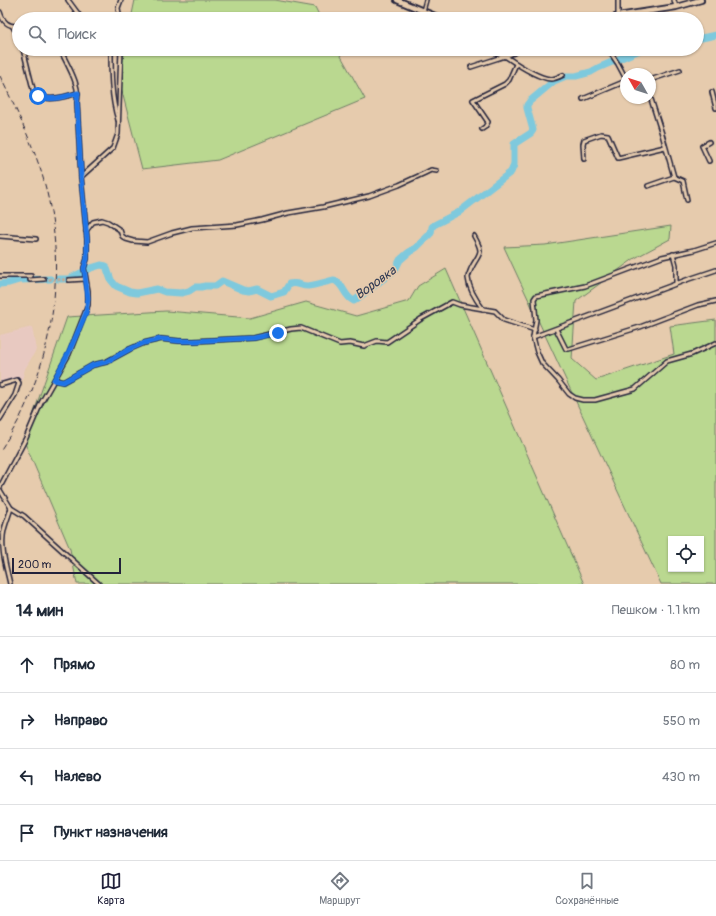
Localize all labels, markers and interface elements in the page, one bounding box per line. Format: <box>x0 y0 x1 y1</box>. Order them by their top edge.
search box <box>12 12 704 56</box>
icon: search <box>26 23 48 45</box>
text: Поиск <box>58 25 97 44</box>
north arrow <box>620 68 656 104</box>
route start <box>29 87 47 105</box>
water label: Воровка <box>352 262 400 303</box>
route end <box>269 324 287 342</box>
map controls <box>668 536 704 572</box>
button: locate <box>668 536 704 572</box>
scale bar <box>12 556 121 575</box>
text: 200 m <box>18 558 51 571</box>
text: 14 мин <box>16 600 63 621</box>
text: Пешком · 1.1 km <box>612 602 700 618</box>
icon: ahead <box>16 654 38 676</box>
text: Прямо <box>54 655 95 674</box>
text: 80 m <box>670 657 700 673</box>
icon: right <box>16 710 38 732</box>
text: Направо <box>54 711 108 730</box>
text: 550 m <box>663 713 700 729</box>
icon: left <box>16 766 38 788</box>
text: Налево <box>54 767 101 786</box>
text: 430 m <box>662 769 700 785</box>
icon: arrive <box>16 822 38 844</box>
text: Пункт назначения <box>54 823 168 842</box>
tab: Карта <box>97 870 125 907</box>
tab: Маршрут <box>319 870 361 907</box>
tab: Сохранённые <box>555 870 619 907</box>

